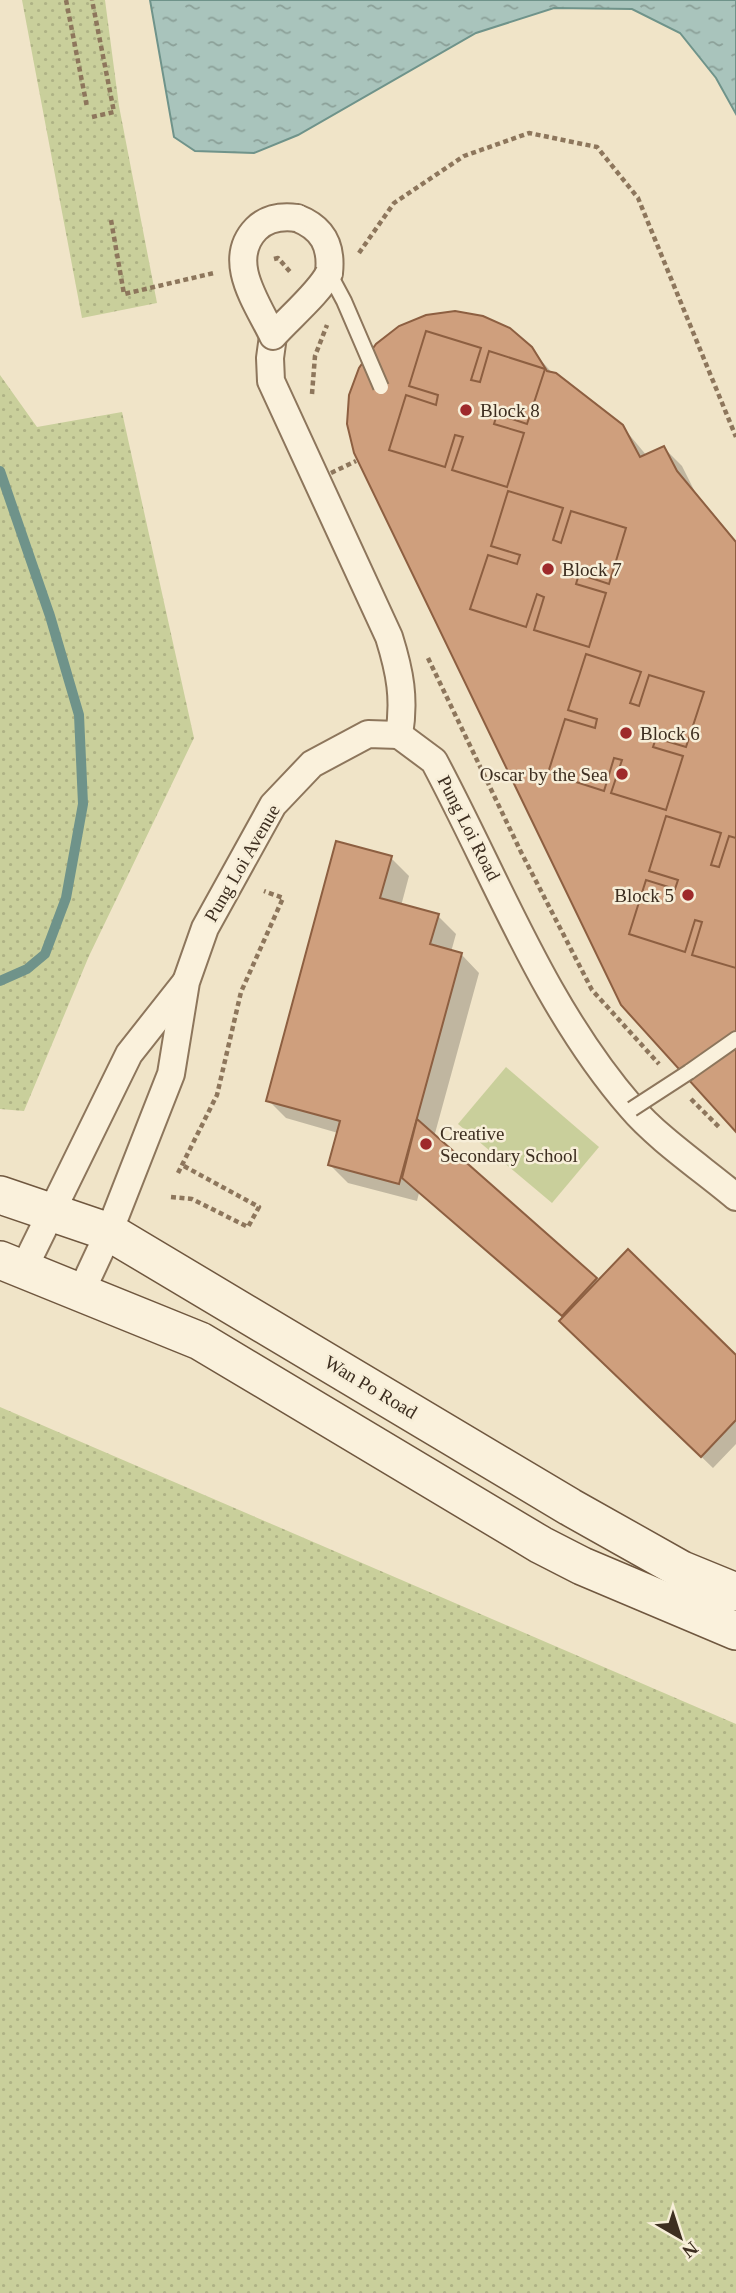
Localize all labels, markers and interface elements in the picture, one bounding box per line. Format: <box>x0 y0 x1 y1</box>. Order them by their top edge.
place label: Block 8 <box>480 400 540 421</box>
marker: Block 8 <box>458 402 474 418</box>
place label: Block 7 <box>562 559 622 580</box>
marker: Block 7 <box>540 561 556 577</box>
place label: Block 6 <box>640 723 700 744</box>
marker: Block 6 <box>618 725 634 741</box>
place label: Oscar by the Sea <box>480 764 609 785</box>
marker: Oscar by the Sea <box>614 766 630 782</box>
street label: Pung Loi Road <box>434 772 505 884</box>
street label: Pung Loi Avenue <box>200 801 284 925</box>
place label: Block 5 <box>614 885 674 906</box>
marker: Block 5 <box>680 887 696 903</box>
place label: Creative Secondary School <box>440 1123 578 1166</box>
marker: Creative Secondary School <box>418 1136 434 1152</box>
street label: Wan Po Road <box>321 1351 421 1423</box>
north arrow <box>645 2202 715 2272</box>
text: N <box>678 2237 702 2262</box>

